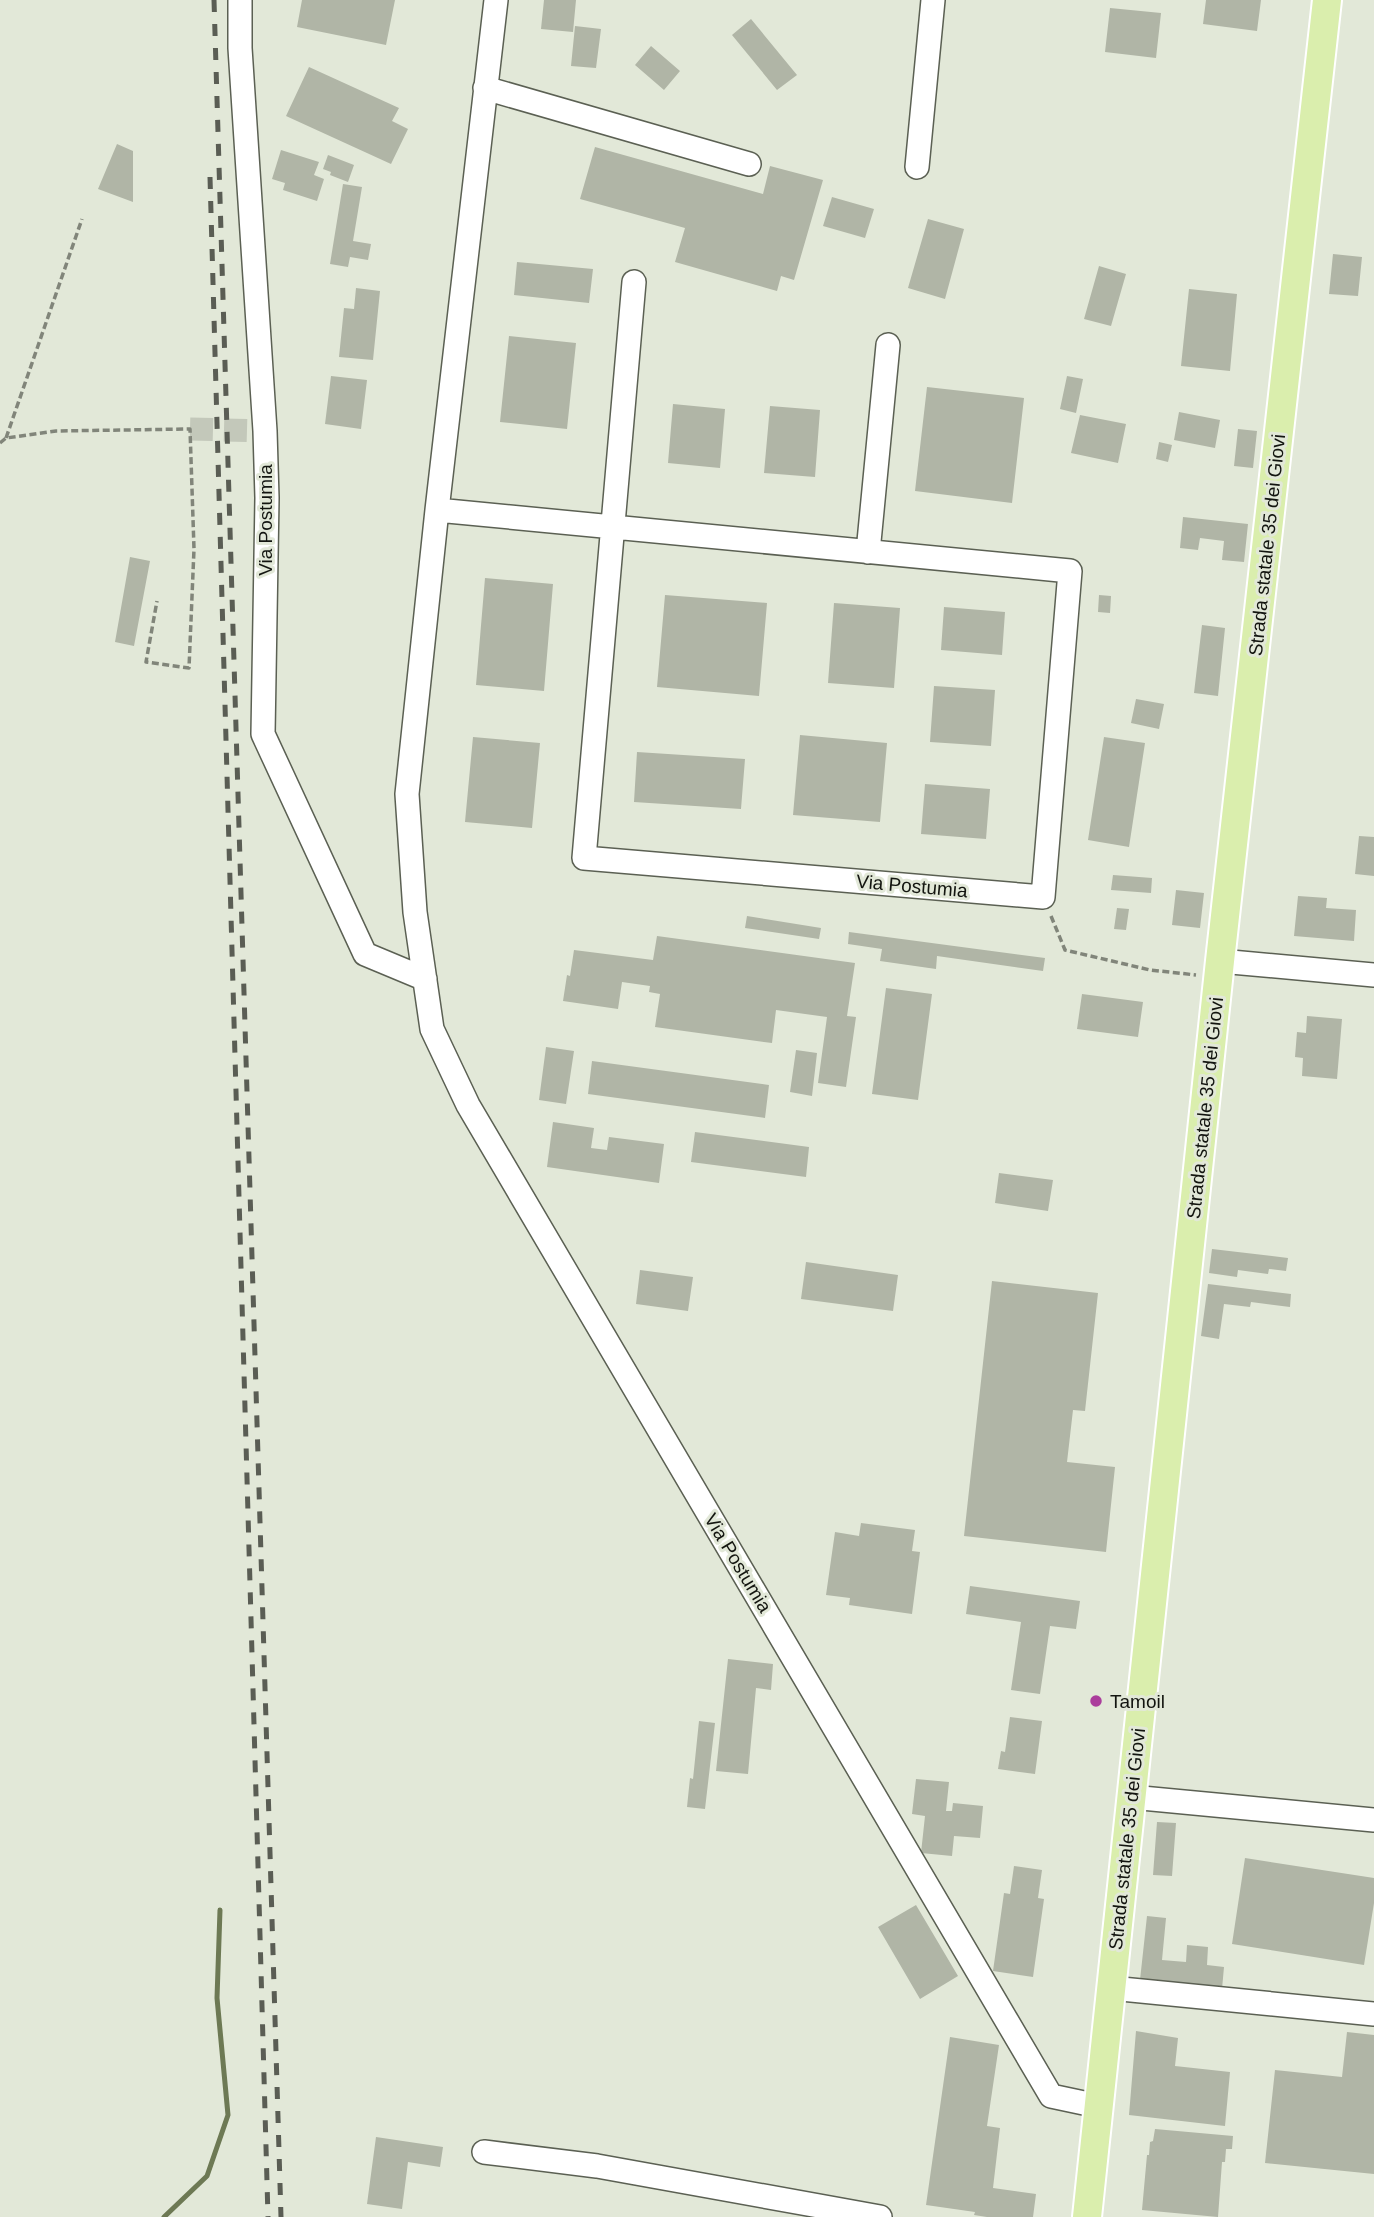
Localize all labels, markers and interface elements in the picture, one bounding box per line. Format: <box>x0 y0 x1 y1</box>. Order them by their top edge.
street label: Strada statale 35 dei Giovi <box>1245 433 1289 657</box>
street label: Via Postumia <box>255 464 276 576</box>
street label: Via Postumia <box>855 871 969 901</box>
street label: Strada statale 35 dei Giovi <box>1183 996 1227 1220</box>
street label: Via Postumia <box>700 1510 776 1617</box>
place label: Tamoil <box>1110 1691 1165 1712</box>
marker: Tamoil <box>1088 1693 1104 1709</box>
street label: Strada statale 35 dei Giovi <box>1105 1727 1149 1951</box>

